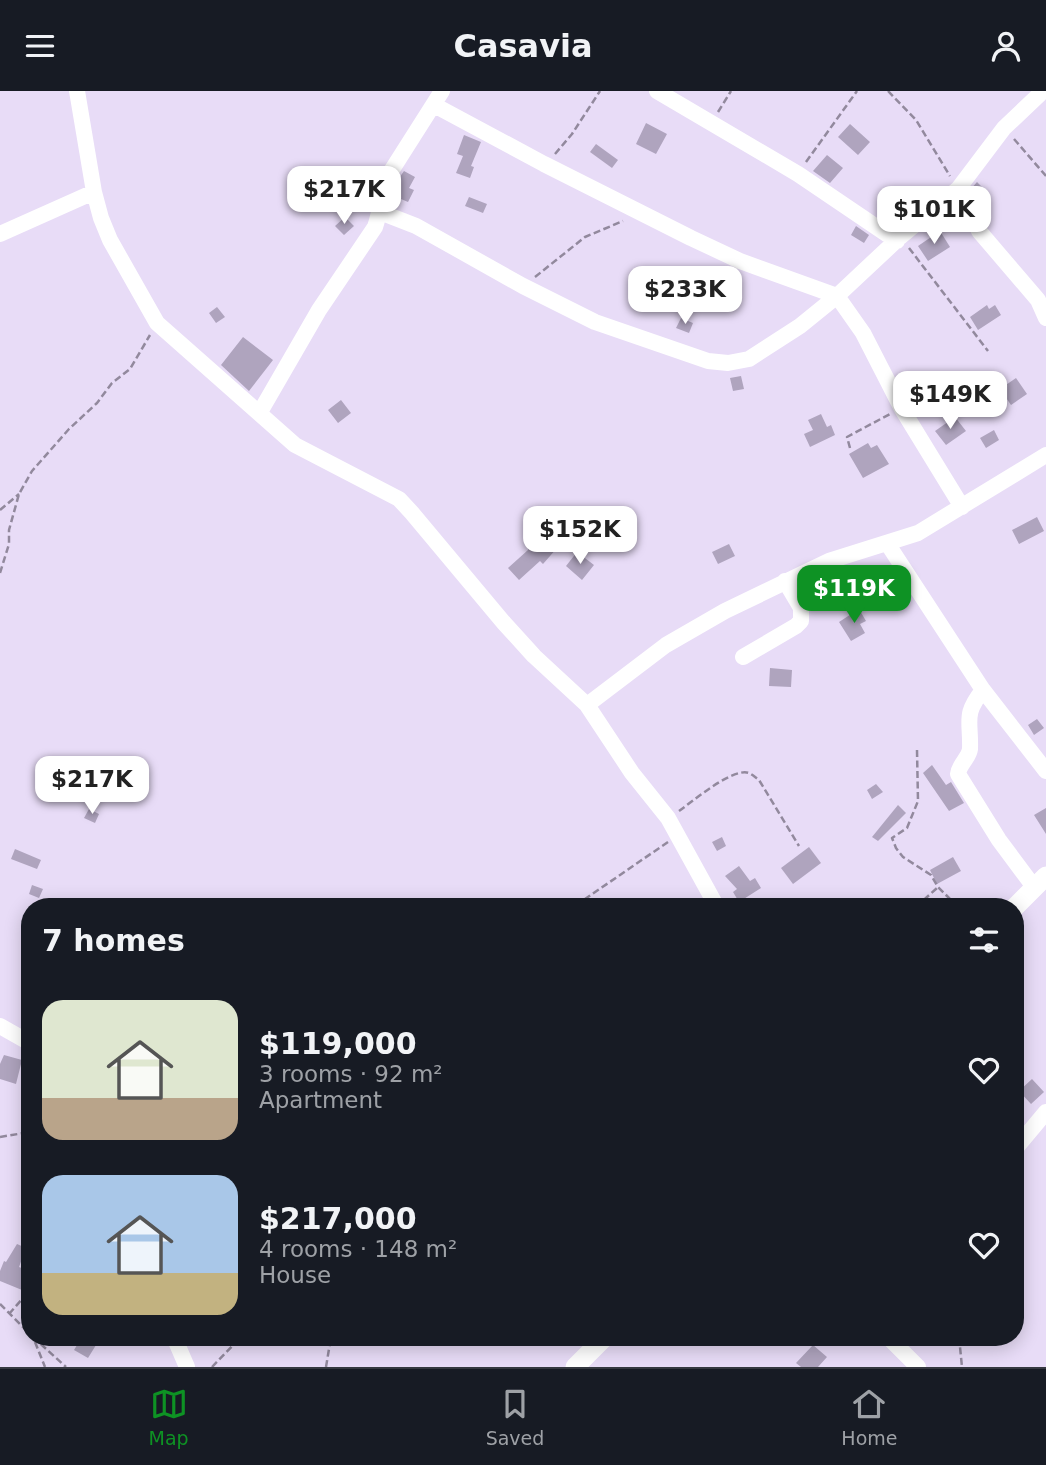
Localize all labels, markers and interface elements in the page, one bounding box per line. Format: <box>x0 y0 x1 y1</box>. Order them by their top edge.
icon: menu <box>21 27 59 65</box>
text: Casavia <box>453 27 593 65</box>
icon: person <box>987 27 1025 65</box>
pin: $217K <box>295 167 393 226</box>
text: $217K <box>303 176 385 202</box>
pin: $101K <box>885 187 983 246</box>
text: $101K <box>893 196 975 222</box>
pin: $233K <box>636 267 734 326</box>
text: $233K <box>644 276 726 302</box>
pin: $149K <box>901 371 999 431</box>
text: $149K <box>909 381 991 407</box>
pin: $152K <box>531 507 629 566</box>
text: $152K <box>539 516 621 542</box>
pin: $119K <box>805 566 903 625</box>
text: $119K <box>813 575 895 601</box>
pin: $217K <box>43 757 141 816</box>
text: $217K <box>51 766 133 792</box>
icon: filters <box>965 921 1003 959</box>
text: 7 homes <box>42 923 185 958</box>
text: $119,000 <box>259 1026 417 1061</box>
icon: home <box>98 1028 182 1112</box>
icon: heart <box>965 1051 1003 1089</box>
text: 3 rooms · 92 m² <box>259 1061 443 1087</box>
text: Apartment <box>259 1087 382 1113</box>
text: $217,000 <box>259 1201 417 1236</box>
icon: home <box>98 1203 182 1287</box>
icon: heart <box>965 1226 1003 1264</box>
text: 4 rooms · 148 m² <box>259 1236 457 1262</box>
text: House <box>259 1262 331 1288</box>
tab: Map <box>149 1385 189 1449</box>
tab: Saved <box>486 1385 544 1449</box>
tab: Home <box>841 1385 897 1449</box>

